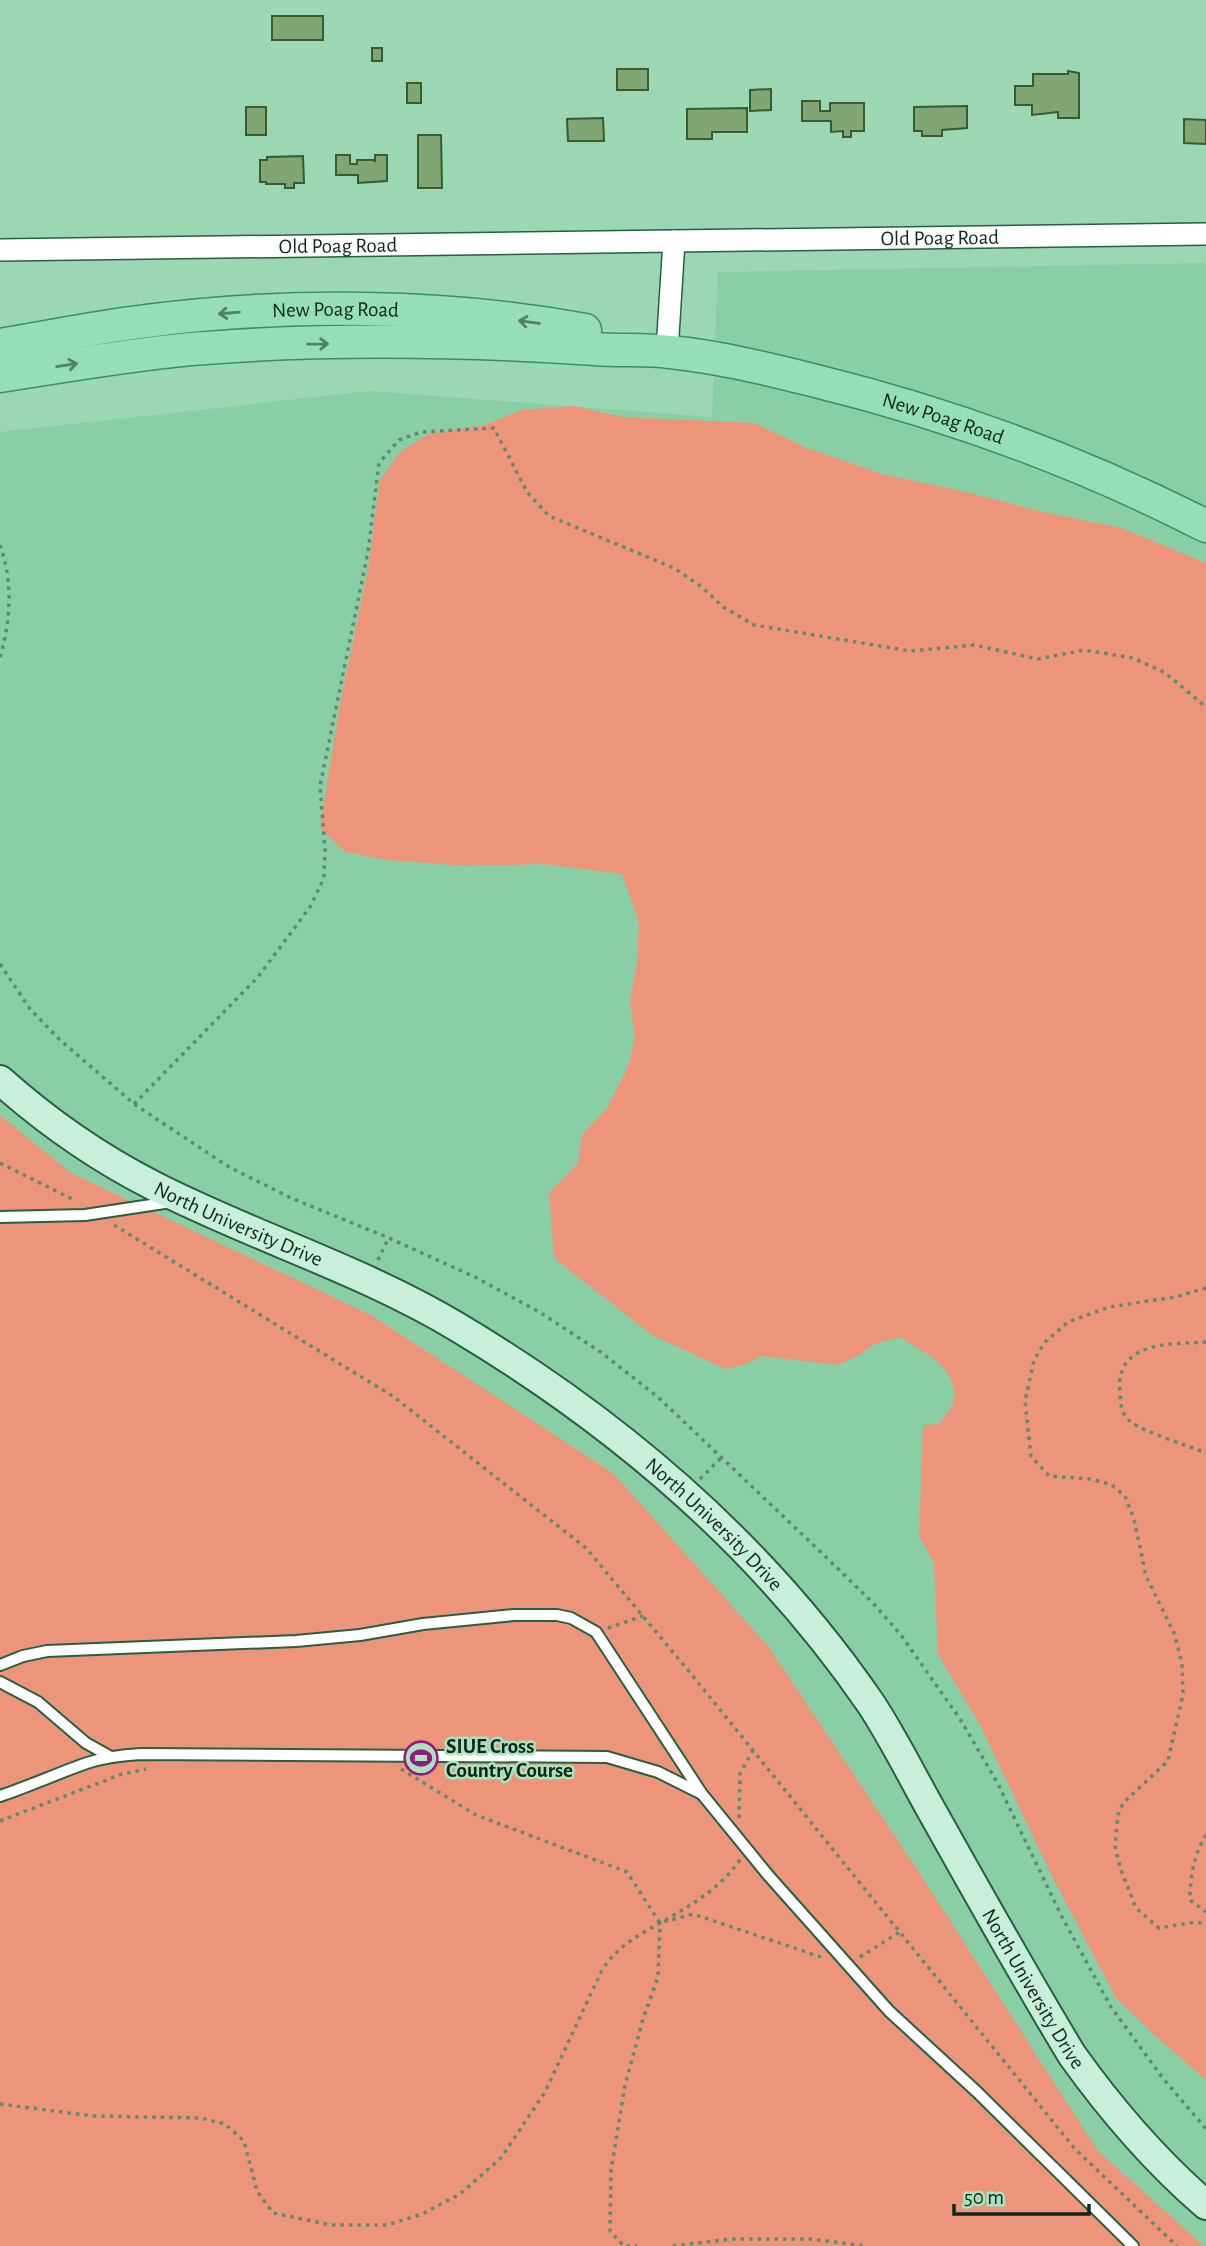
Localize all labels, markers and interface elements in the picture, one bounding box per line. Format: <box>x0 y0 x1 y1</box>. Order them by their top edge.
street label: Old Poag Road <box>881 227 999 249</box>
street label: Old Poag Road <box>279 235 397 257</box>
street label: New Poag Road <box>272 299 399 321</box>
one-way arrow <box>218 307 241 320</box>
one-way arrow <box>518 315 541 328</box>
one-way arrow <box>306 337 329 351</box>
one-way arrow <box>55 358 78 371</box>
street label: New Poag Road <box>880 389 1007 448</box>
street label: North University Drive <box>151 1178 325 1270</box>
street label: North University Drive <box>641 1454 787 1595</box>
place label: SIUE Cross Country Course <box>446 1736 573 1781</box>
sports icon: SIUE Cross Country Course <box>402 1739 440 1777</box>
street label: North University Drive <box>978 1905 1088 2073</box>
scale bar <box>954 2172 1089 2216</box>
text: 50 m <box>964 2187 1004 2208</box>

